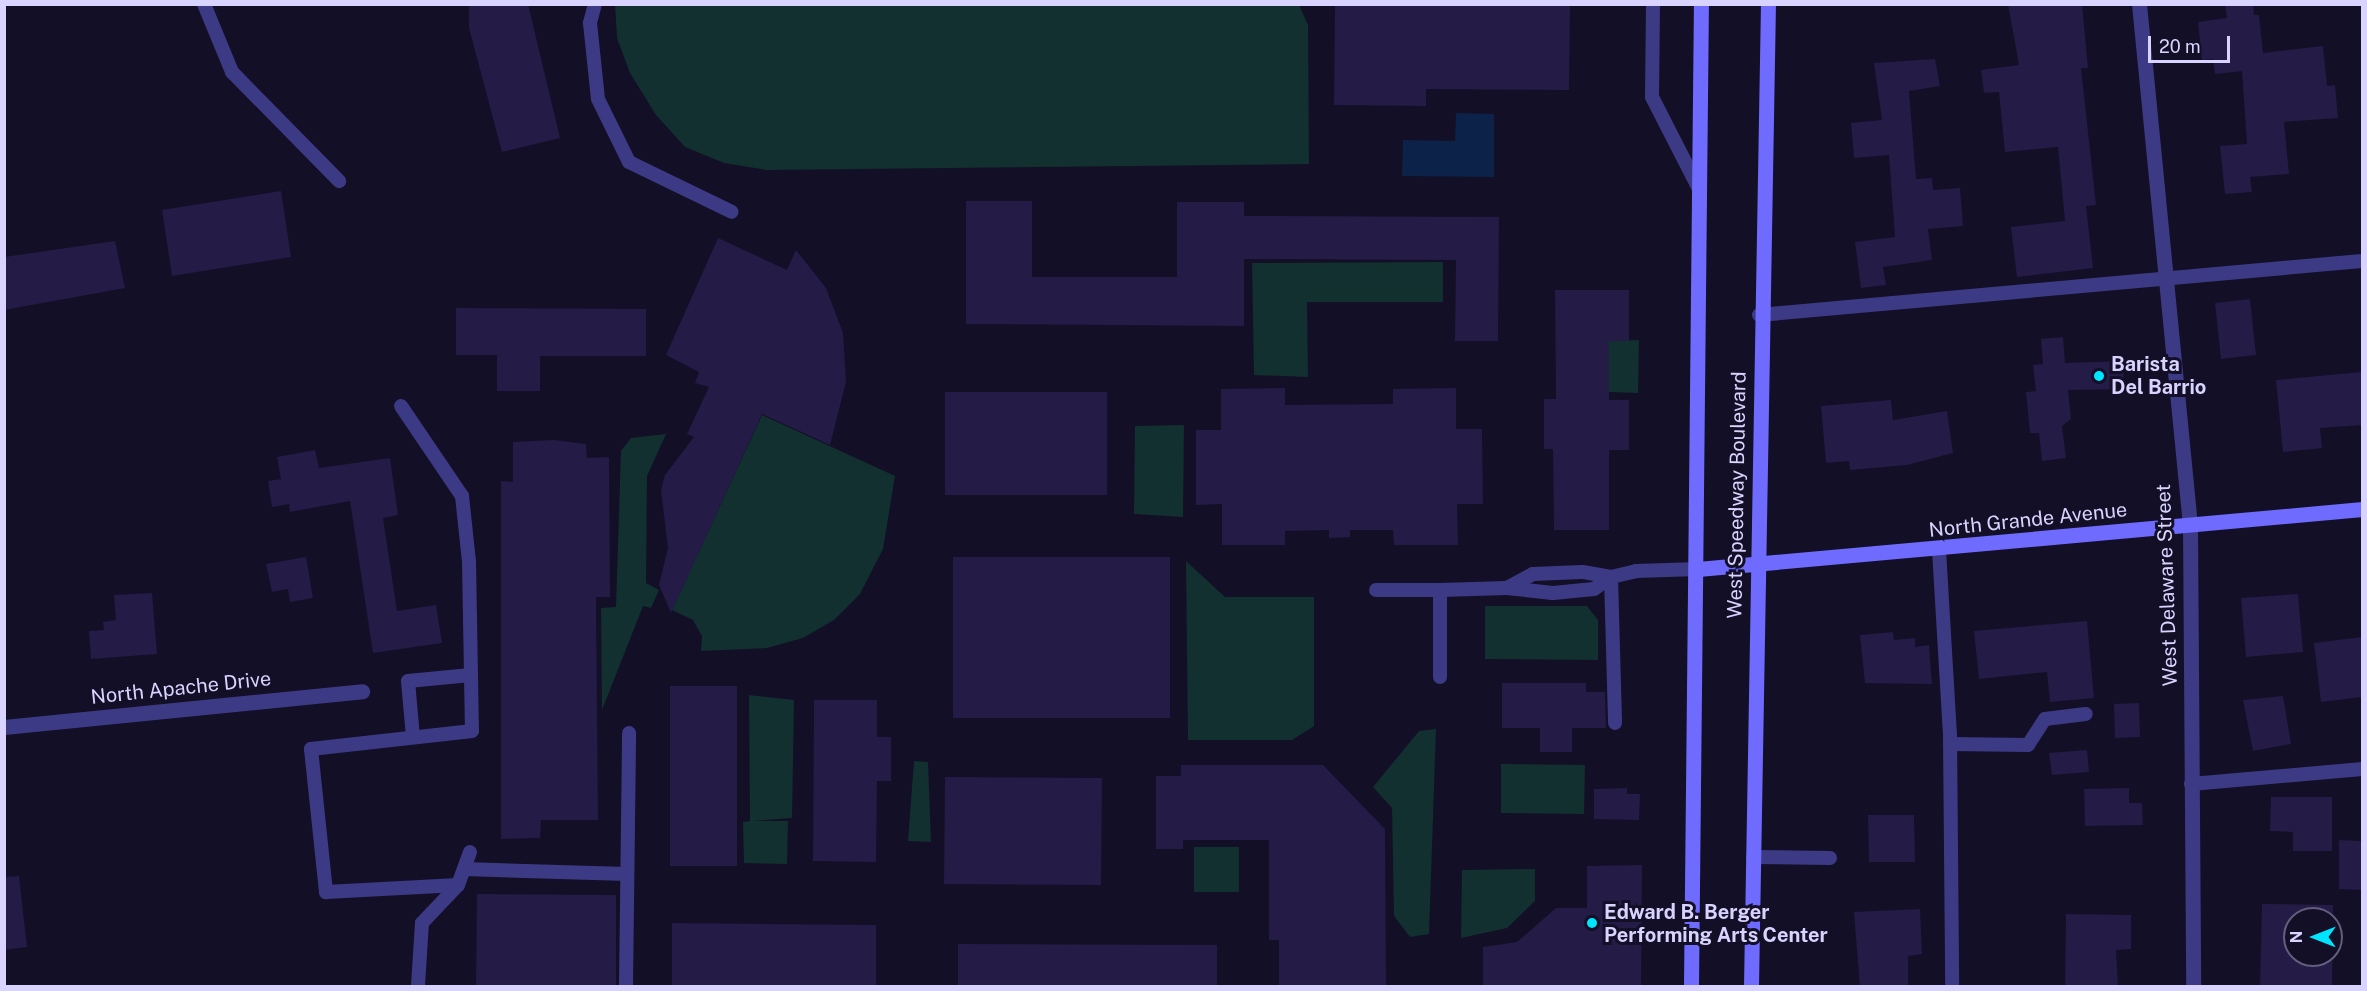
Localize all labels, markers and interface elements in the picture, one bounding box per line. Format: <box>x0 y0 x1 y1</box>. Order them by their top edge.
scale bar <box>2151 24 2234 62</box>
text: 20 m <box>2159 36 2201 57</box>
place label: Barista Del Barrio <box>2111 352 2206 399</box>
marker: Barista Del Barrio <box>2092 369 2106 383</box>
street label: West Speedway Boulevard <box>1723 371 1751 619</box>
street label: West Delaware Street <box>2151 483 2183 687</box>
street label: North Grande Avenue <box>1928 498 2128 542</box>
street label: North Apache Drive <box>90 667 272 709</box>
place label: Edward B. Berger Performing Arts Center <box>1604 900 1828 947</box>
north arrow <box>2283 907 2343 967</box>
marker: Edward B. Berger Performing Arts Center <box>1585 916 1599 930</box>
text: N <box>2287 931 2306 943</box>

